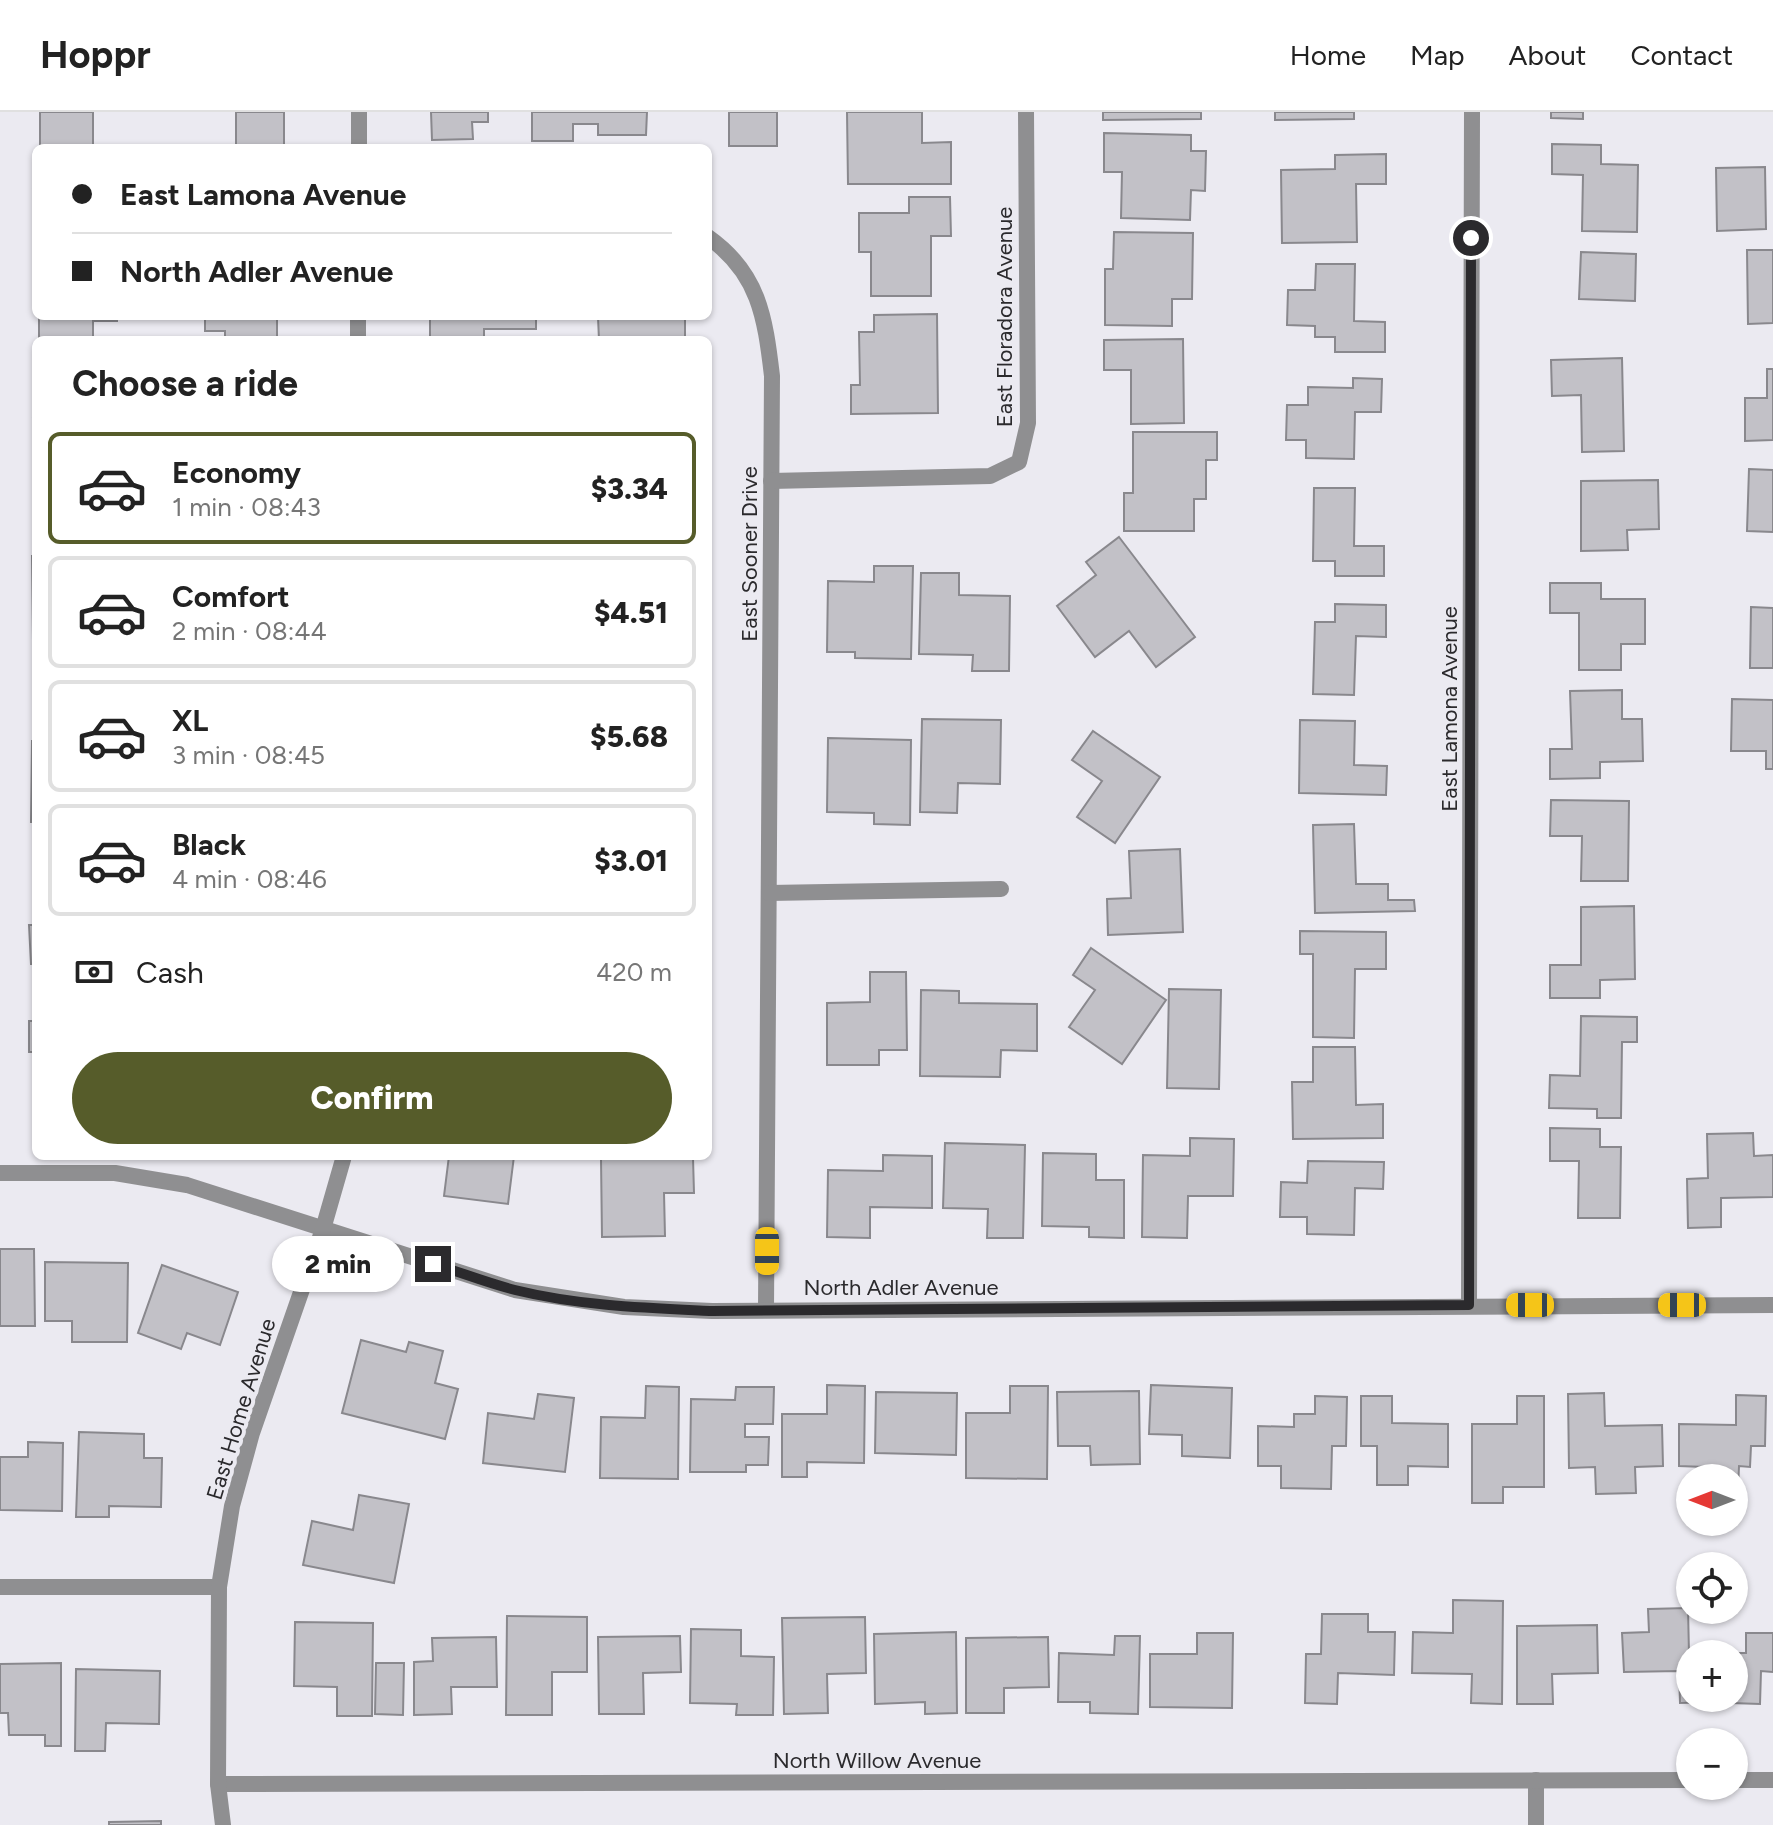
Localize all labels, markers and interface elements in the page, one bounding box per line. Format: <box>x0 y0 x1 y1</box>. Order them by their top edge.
text: Hoppr <box>40 32 151 78</box>
text: Home <box>1290 38 1366 72</box>
text: Map <box>1410 38 1465 72</box>
text: About <box>1509 38 1586 72</box>
text: Contact <box>1630 38 1733 72</box>
text: East Lamona Avenue <box>120 176 406 213</box>
street label: East Floradora Avenue <box>991 207 1018 427</box>
route start <box>1453 220 1489 256</box>
text: North Adler Avenue <box>120 253 393 290</box>
text: Choose a ride <box>72 362 298 405</box>
icon: car <box>76 452 148 524</box>
text: Economy <box>172 454 301 491</box>
street label: East Sooner Drive <box>736 466 763 642</box>
text: $3.34 <box>591 470 668 507</box>
text: 1 min · 08:43 <box>172 491 321 523</box>
icon: car <box>76 576 148 648</box>
text: Comfort <box>172 578 290 615</box>
text: $4.51 <box>594 594 668 631</box>
street label: East Lamona Avenue <box>1436 606 1463 812</box>
text: 2 min · 08:44 <box>172 615 327 647</box>
icon: car <box>76 700 148 772</box>
text: XL <box>172 702 208 739</box>
text: $5.68 <box>590 718 668 755</box>
text: 3 min · 08:45 <box>172 739 325 771</box>
icon: car <box>76 824 148 896</box>
text: Black <box>172 826 246 863</box>
text: $3.01 <box>594 842 668 879</box>
text: 4 min · 08:46 <box>172 863 327 895</box>
icon: cash <box>72 950 116 994</box>
text: Cash <box>136 954 204 991</box>
text: 420 m <box>596 956 672 988</box>
button: Confirm <box>72 1052 672 1144</box>
car <box>755 1227 779 1275</box>
callout: 2 min <box>273 1236 405 1292</box>
route end <box>415 1246 451 1282</box>
text: 2 min <box>305 1248 371 1280</box>
street label: North Adler Avenue <box>803 1274 999 1301</box>
car <box>1506 1293 1554 1317</box>
car <box>1658 1293 1706 1317</box>
street label: East Home Avenue <box>201 1315 281 1503</box>
north arrow <box>1676 1464 1748 1536</box>
map controls <box>1676 1464 1748 1800</box>
button: locate <box>1676 1552 1748 1624</box>
button: + <box>1676 1640 1748 1712</box>
button: − <box>1676 1728 1748 1800</box>
street label: North Willow Avenue <box>773 1747 981 1774</box>

